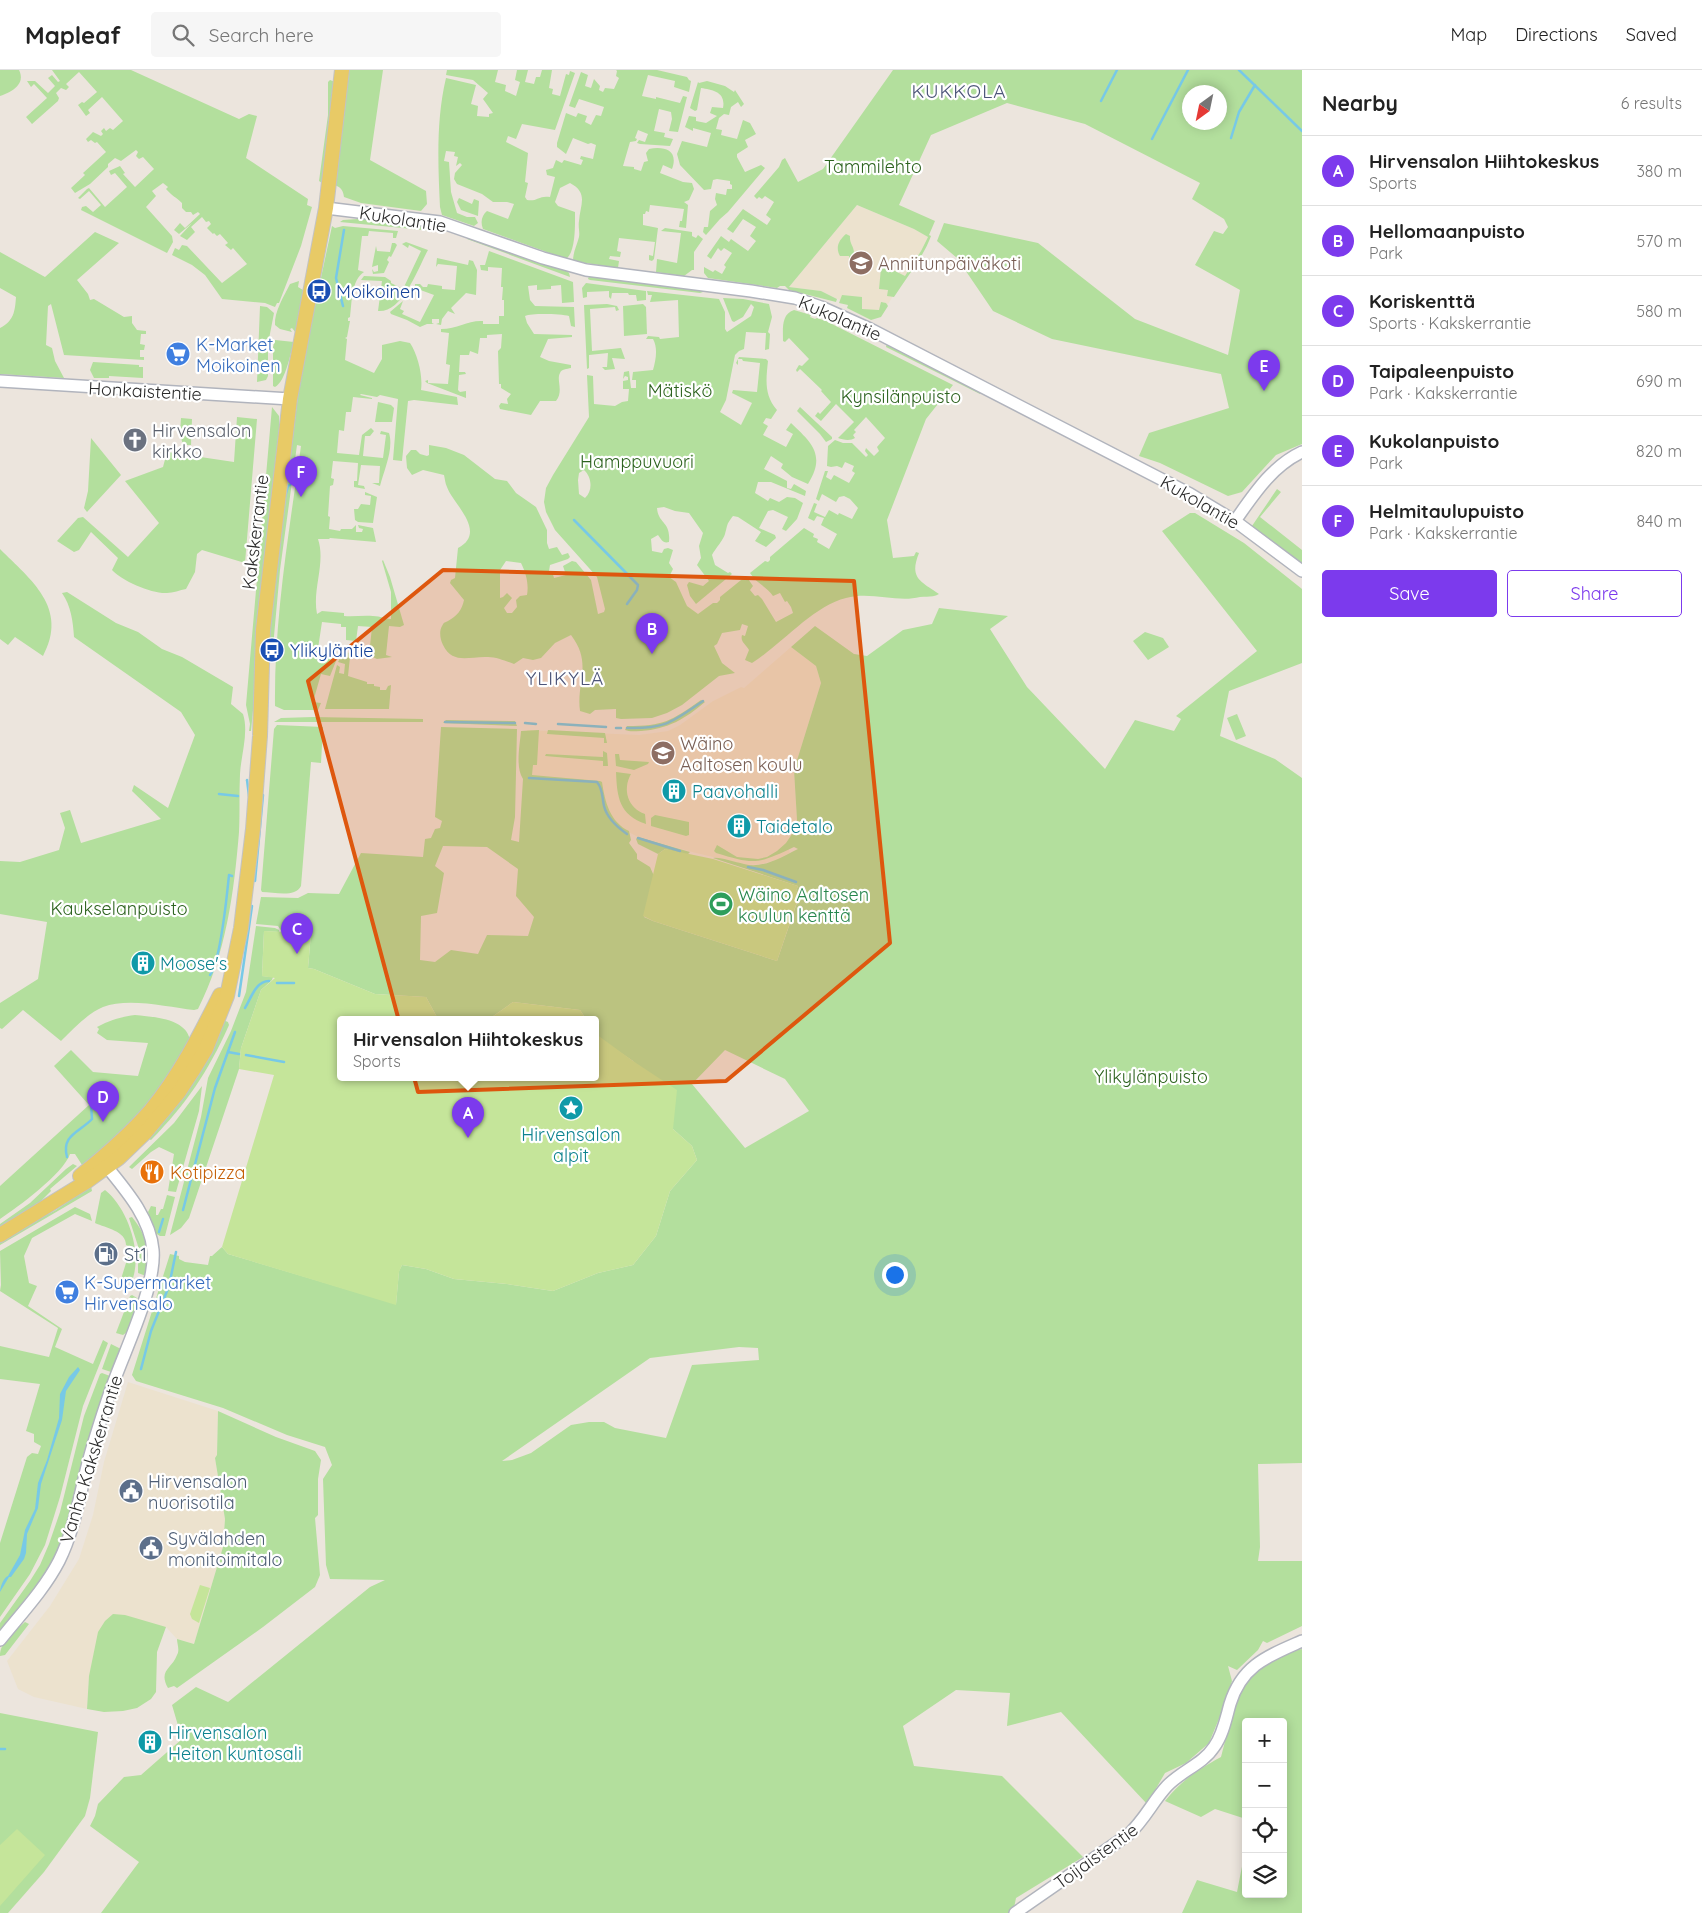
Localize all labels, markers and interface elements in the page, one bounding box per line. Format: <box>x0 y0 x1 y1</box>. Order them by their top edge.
search box <box>151 12 501 57</box>
text: Mapleaf <box>25 20 121 50</box>
icon: search <box>169 21 197 49</box>
text: Search here <box>209 23 314 47</box>
text: Map <box>1450 23 1487 46</box>
text: Directions <box>1515 23 1598 46</box>
text: Saved <box>1626 23 1677 46</box>
district label: KUKKOLA <box>911 79 1007 103</box>
north arrow <box>1182 85 1227 130</box>
text: Nearby <box>1322 90 1398 116</box>
text: 6 results <box>1621 93 1682 113</box>
text: Hirvensalon Hiihtokeskus <box>1369 149 1599 173</box>
park label: Tammilehto <box>824 155 922 178</box>
text: A <box>1333 161 1343 181</box>
text: 380 m <box>1636 161 1682 181</box>
text: Sports <box>1369 173 1417 193</box>
street label: Kukolantie <box>358 201 448 237</box>
text: Hellomaanpuisto <box>1369 219 1525 243</box>
text: B <box>1333 231 1343 251</box>
text: 570 m <box>1637 231 1682 251</box>
text: Park <box>1369 243 1403 263</box>
school or university icon: Anniitunpäiväkoti <box>848 250 874 276</box>
place label: Anniitunpäiväkoti <box>878 252 1021 275</box>
bus stop icon: Moikoinen <box>306 278 332 304</box>
place label: Moikoinen <box>336 280 421 303</box>
text: Koriskenttä <box>1369 289 1475 313</box>
street label: Kukolantie <box>795 290 885 346</box>
text: C <box>1333 301 1343 321</box>
text: 580 m <box>1636 301 1682 321</box>
text: Sports · Kakskerrantie <box>1369 313 1531 333</box>
place label: K-Market Moikoinen <box>196 333 281 377</box>
supermarket icon: K-Market Moikoinen <box>165 341 191 367</box>
pin: E <box>1248 350 1280 391</box>
text: Taipaleenpuisto <box>1369 359 1514 383</box>
text: D <box>1332 371 1344 391</box>
text: 690 m <box>1636 371 1682 391</box>
street label: Honkaistentie <box>88 377 202 405</box>
park label: Mätiskö <box>648 379 712 402</box>
text: Park · Kakskerrantie <box>1369 383 1517 403</box>
park label: Kynsilänpuisto <box>841 385 961 408</box>
place label: Hirvensalon kirkko <box>152 419 251 463</box>
church icon: Hirvensalon kirkko <box>122 427 148 453</box>
text: Kukolanpuisto <box>1369 429 1499 453</box>
text: E <box>1333 441 1343 461</box>
text: 820 m <box>1636 441 1682 461</box>
park label: Hamppuvuori <box>580 450 694 473</box>
text: Park <box>1369 453 1403 473</box>
pin: F <box>285 456 317 497</box>
street label: Kukolantie <box>1156 470 1244 534</box>
street label: Kakskerrantie <box>237 473 273 591</box>
text: Helmitaulupuisto <box>1369 499 1524 523</box>
text: F <box>1334 511 1343 531</box>
text: 840 m <box>1636 511 1682 531</box>
text: Park · Kakskerrantie <box>1369 523 1517 543</box>
button: Save <box>1322 570 1497 617</box>
button: Share <box>1507 570 1682 617</box>
pin: B <box>636 613 668 654</box>
bus stop icon: Ylikyläntie <box>259 637 285 663</box>
place label: Ylikyläntie <box>290 639 373 662</box>
district label: YLIKYLÄ <box>526 666 604 690</box>
place label: Wäino Aaltosen koulu <box>680 732 802 776</box>
school or university icon: Wäino Aaltosen koulu <box>650 740 676 766</box>
building icon: Paavohalli <box>661 778 687 804</box>
place label: Paavohalli <box>692 780 778 803</box>
building icon: Taidetalo <box>726 813 752 839</box>
place label: Taidetalo <box>756 815 833 838</box>
place label: Wäino Aaltosen koulun kenttä <box>738 883 869 927</box>
sports icon: Wäino Aaltosen koulun kenttä <box>708 891 734 917</box>
park label: Kaukselanpuisto <box>50 897 188 920</box>
pin: C <box>281 913 313 954</box>
building icon: Moose's <box>130 950 156 976</box>
place label: Moose's <box>160 952 227 975</box>
popup <box>337 1016 599 1081</box>
text: Hirvensalon Hiihtokeskus <box>353 1027 583 1051</box>
text: Sports <box>353 1051 401 1071</box>
park label: Ylikylänpuisto <box>1094 1065 1208 1088</box>
pin: D <box>87 1081 119 1122</box>
place icon: Hirvensalon alpit <box>558 1095 584 1121</box>
pin: A <box>452 1097 484 1138</box>
place label: Hirvensalon alpit <box>521 1123 621 1167</box>
restaurant icon: Kotipizza <box>139 1159 165 1185</box>
place label: Kotipizza <box>170 1161 246 1184</box>
fuel station icon: St1 <box>93 1241 119 1267</box>
place label: St1 <box>124 1243 147 1266</box>
your location <box>882 1262 908 1288</box>
place label: K-Supermarket Hirvensalo <box>84 1271 211 1315</box>
supermarket icon: K-Supermarket Hirvensalo <box>54 1279 80 1305</box>
street label: Vanha Kakskerrantie <box>54 1372 128 1546</box>
place label: Hirvensalon nuorisotila <box>148 1470 247 1514</box>
public building icon: Hirvensalon nuorisotila <box>118 1478 144 1504</box>
place label: Syvälahden monitoimitalo <box>168 1527 282 1571</box>
public building icon: Syvälahden monitoimitalo <box>138 1535 164 1561</box>
map controls <box>1242 1718 1287 1898</box>
button: + <box>1242 1718 1287 1763</box>
place label: Hirvensalon Heiton kuntosali <box>168 1721 302 1765</box>
building icon: Hirvensalon Heiton kuntosali <box>137 1729 163 1755</box>
button: − <box>1242 1763 1287 1808</box>
button: locate <box>1242 1808 1287 1853</box>
street label: Toijaistentie <box>1050 1818 1142 1894</box>
button: layers <box>1242 1853 1287 1898</box>

